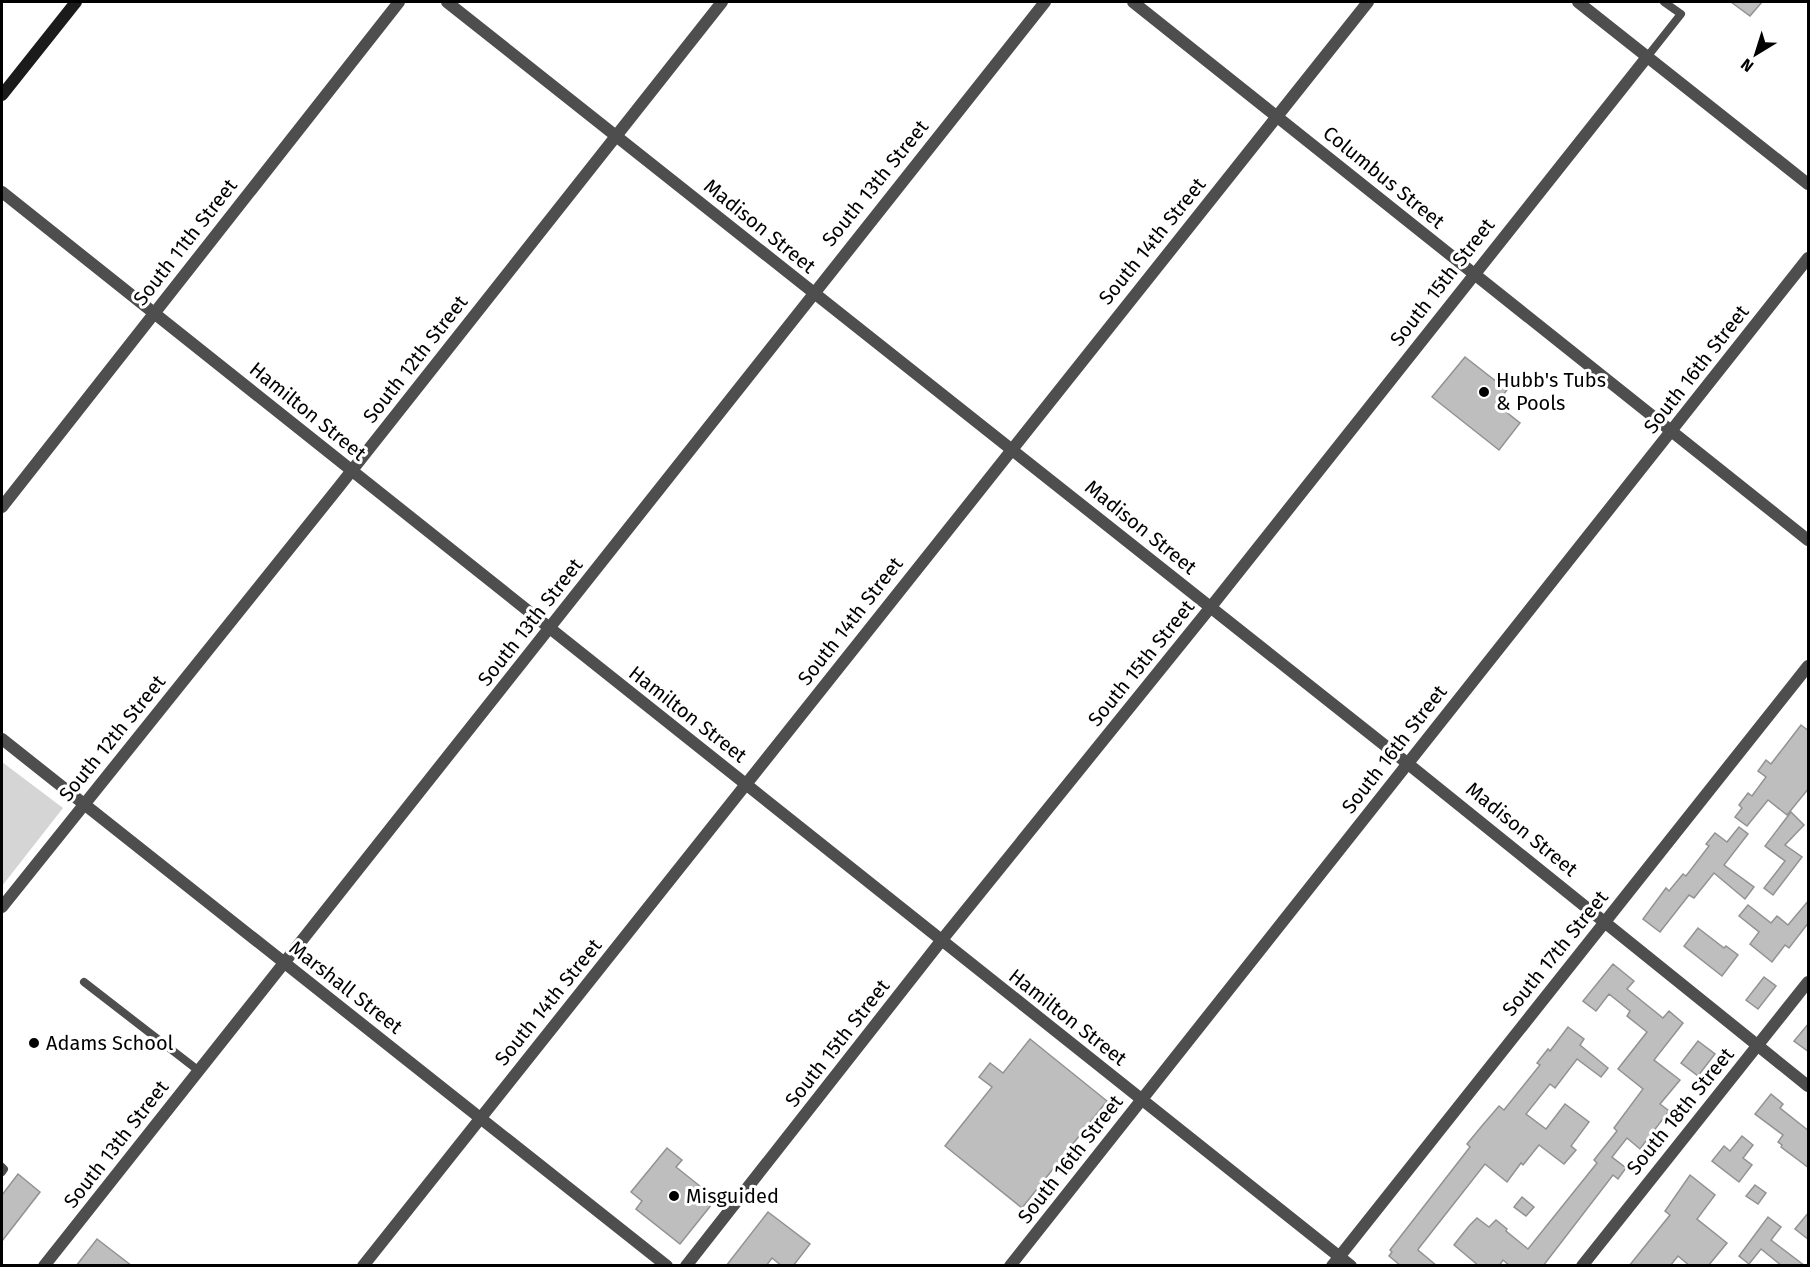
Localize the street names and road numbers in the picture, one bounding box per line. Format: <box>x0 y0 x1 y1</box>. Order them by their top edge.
street label: South 13th Street <box>817 114 934 251</box>
street label: Columbus Street <box>1318 121 1450 234</box>
street label: South 14th Street <box>1094 172 1211 309</box>
street label: South 11th Street <box>128 173 242 310</box>
street label: Madison Street <box>699 174 821 279</box>
street label: South 15th Street <box>1385 213 1500 351</box>
street label: South 12th Street <box>358 290 473 428</box>
street label: South 16th Street <box>1638 299 1754 438</box>
street label: Hamilton Street <box>245 357 372 466</box>
street label: Madison Street <box>1080 475 1202 580</box>
street label: South 14th Street <box>792 551 908 690</box>
street label: South 13th Street <box>473 553 588 691</box>
street label: South 15th Street <box>1083 594 1200 731</box>
street label: Hamilton Street <box>624 661 752 768</box>
street label: South 12th Street <box>54 669 171 806</box>
street label: South 16th Street <box>1336 679 1452 818</box>
street label: Madison Street <box>1461 777 1583 882</box>
street label: South 17th Street <box>1497 885 1613 1021</box>
street label: South 14th Street <box>490 933 607 1070</box>
street label: Marshall Street <box>285 935 408 1039</box>
street label: Hamilton Street <box>1004 964 1132 1071</box>
street label: South 15th Street <box>780 974 895 1112</box>
street label: South 18th Street <box>1621 1042 1739 1179</box>
street label: South 13th Street <box>59 1075 174 1213</box>
street label: South 16th Street <box>1012 1089 1128 1228</box>

